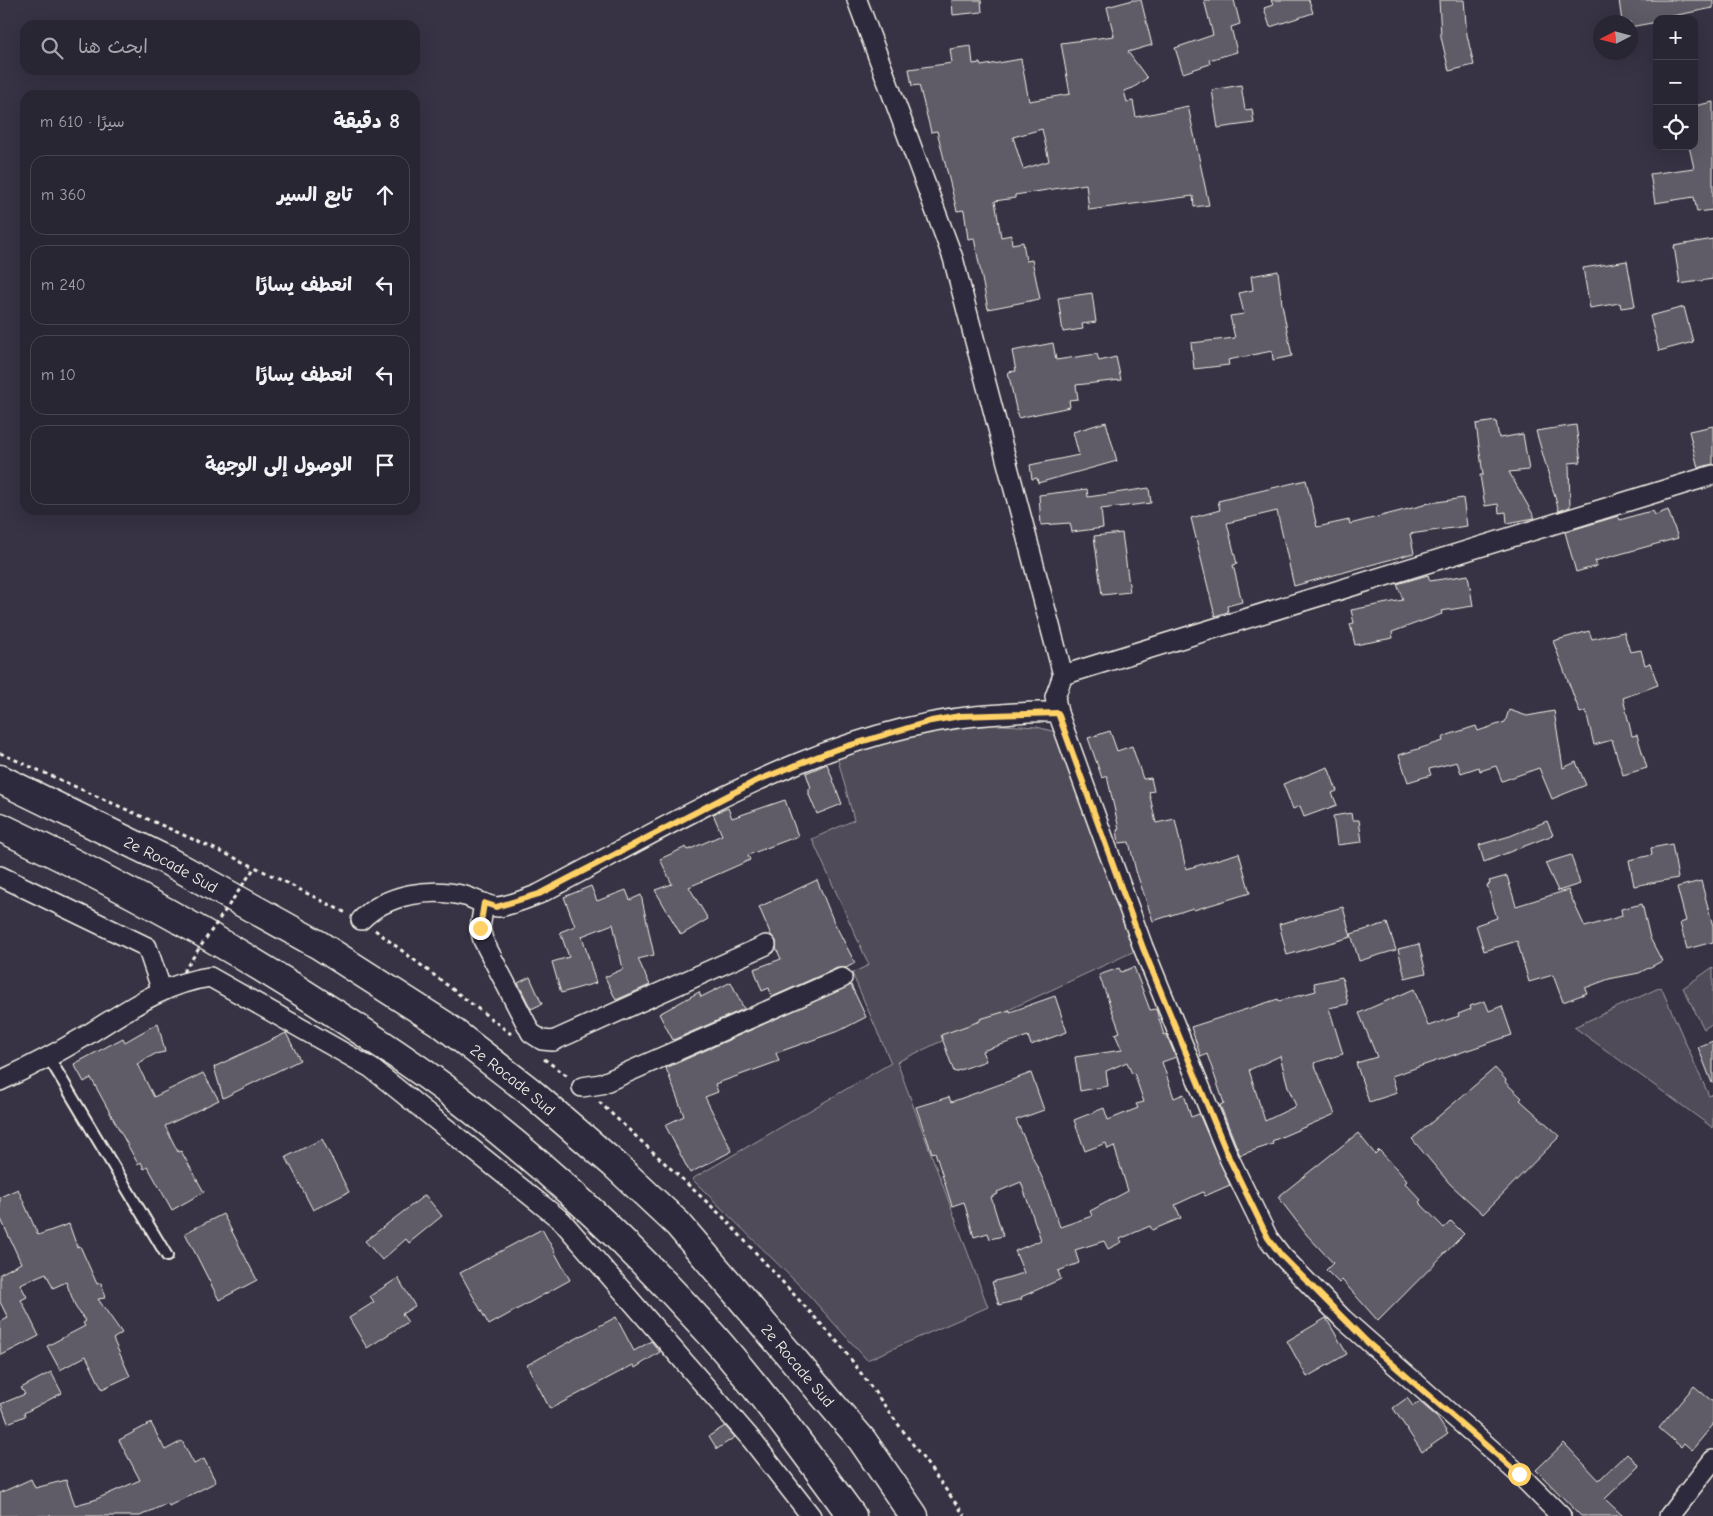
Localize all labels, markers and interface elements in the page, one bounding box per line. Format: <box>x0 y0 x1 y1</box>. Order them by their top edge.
north arrow <box>1593 15 1638 60</box>
map controls <box>1653 15 1698 150</box>
button: + <box>1653 15 1698 60</box>
search box <box>20 20 420 75</box>
icon: search <box>38 34 66 62</box>
text: ابحث هنا <box>78 36 148 58</box>
button: − <box>1653 60 1698 105</box>
button: locate <box>1653 105 1698 150</box>
text: 8 دقيقة <box>333 109 400 133</box>
text: سيرًا · 610 m <box>40 113 125 131</box>
icon: ahead <box>371 181 399 209</box>
text: تابع السير <box>278 184 352 206</box>
text: 360 m <box>41 186 86 204</box>
icon: left <box>371 271 399 299</box>
text: انعطف يسارًا <box>255 274 352 296</box>
text: 240 m <box>41 276 85 294</box>
icon: left <box>371 361 399 389</box>
text: انعطف يسارًا <box>255 364 352 386</box>
text: 10 m <box>41 366 76 384</box>
icon: arrive <box>371 451 399 479</box>
text: الوصول إلى الوجهة <box>205 454 352 476</box>
street label: 2e Rocade Sud <box>121 833 220 897</box>
route end <box>469 917 492 940</box>
street label: 2e Rocade Sud <box>467 1041 558 1119</box>
street label: 2e Rocade Sud <box>757 1321 838 1411</box>
route start <box>1508 1463 1531 1486</box>

